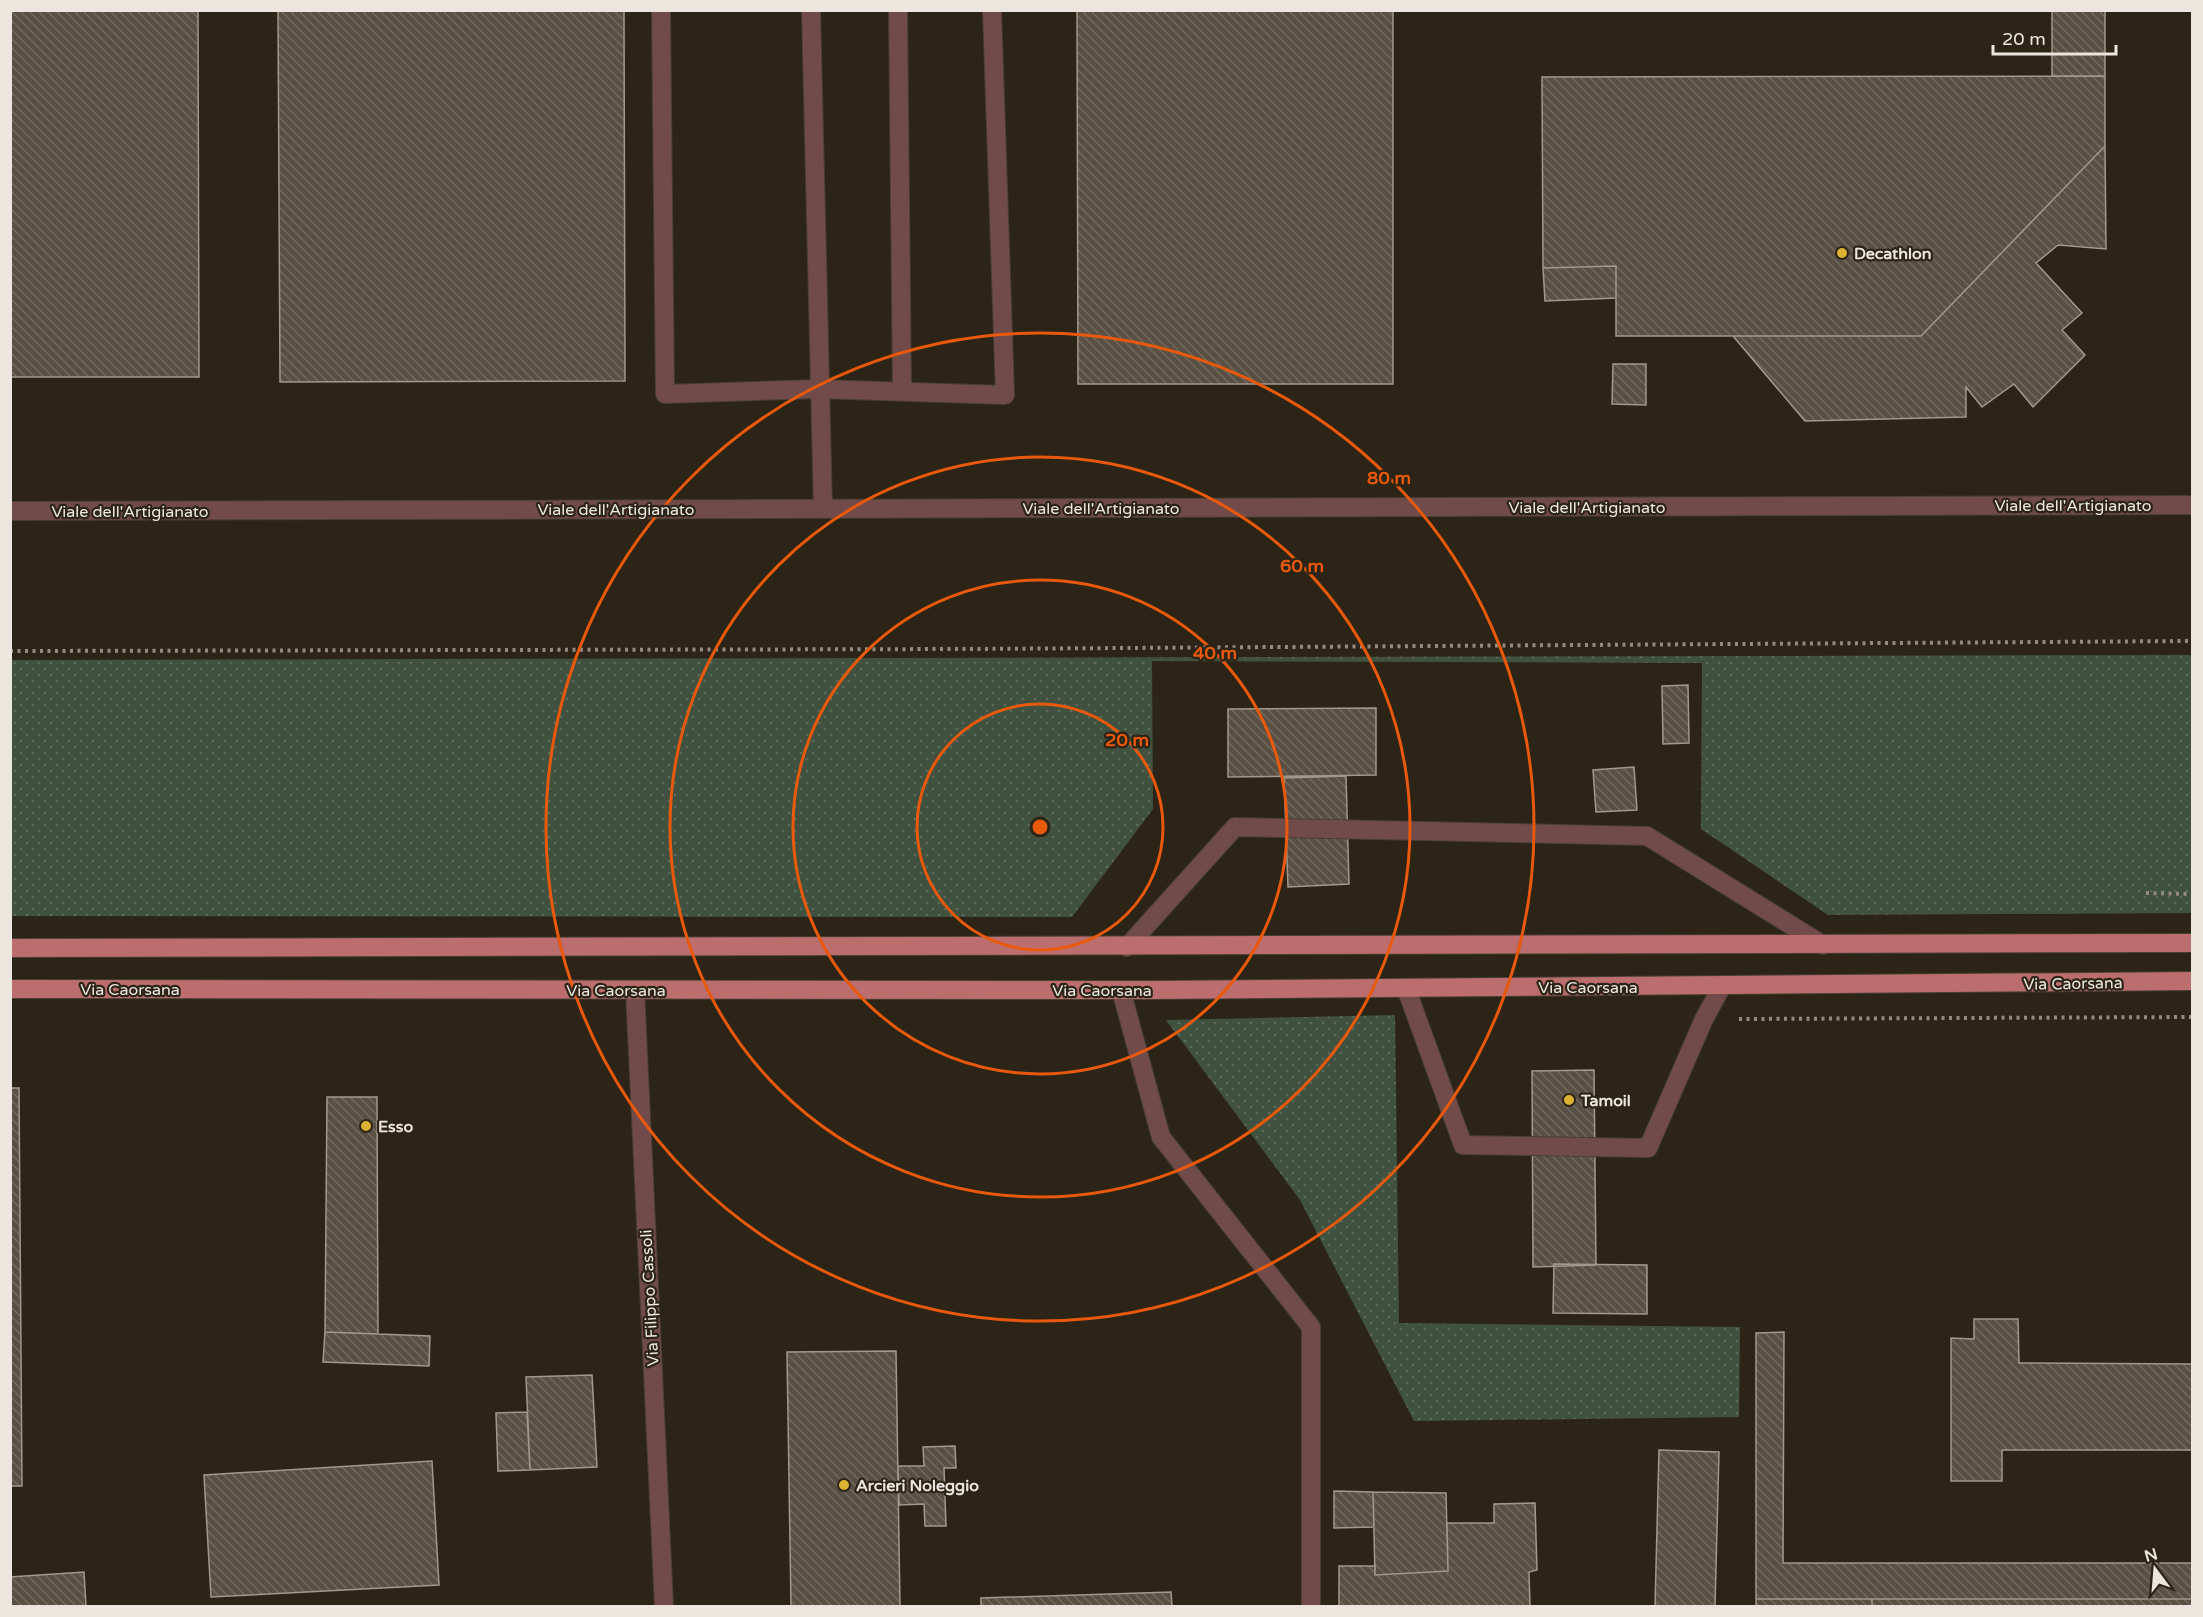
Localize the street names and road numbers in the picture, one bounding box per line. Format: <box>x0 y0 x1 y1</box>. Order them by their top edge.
street label: Viale dell'Artigianato <box>1994 496 2152 516</box>
street label: Viale dell'Artigianato <box>1508 498 1666 518</box>
street label: Viale dell'Artigianato <box>1022 499 1180 519</box>
street label: Viale dell'Artigianato <box>537 500 695 520</box>
street label: Viale dell'Artigianato <box>51 502 209 522</box>
street label: Via Caorsana <box>2023 973 2123 995</box>
street label: Via Caorsana <box>1538 978 1638 998</box>
street label: Via Caorsana <box>80 980 180 1000</box>
street label: Via Caorsana <box>566 981 666 1001</box>
street label: Via Caorsana <box>1052 981 1152 1001</box>
street label: Via Filippo Cassoli <box>636 1229 664 1367</box>

